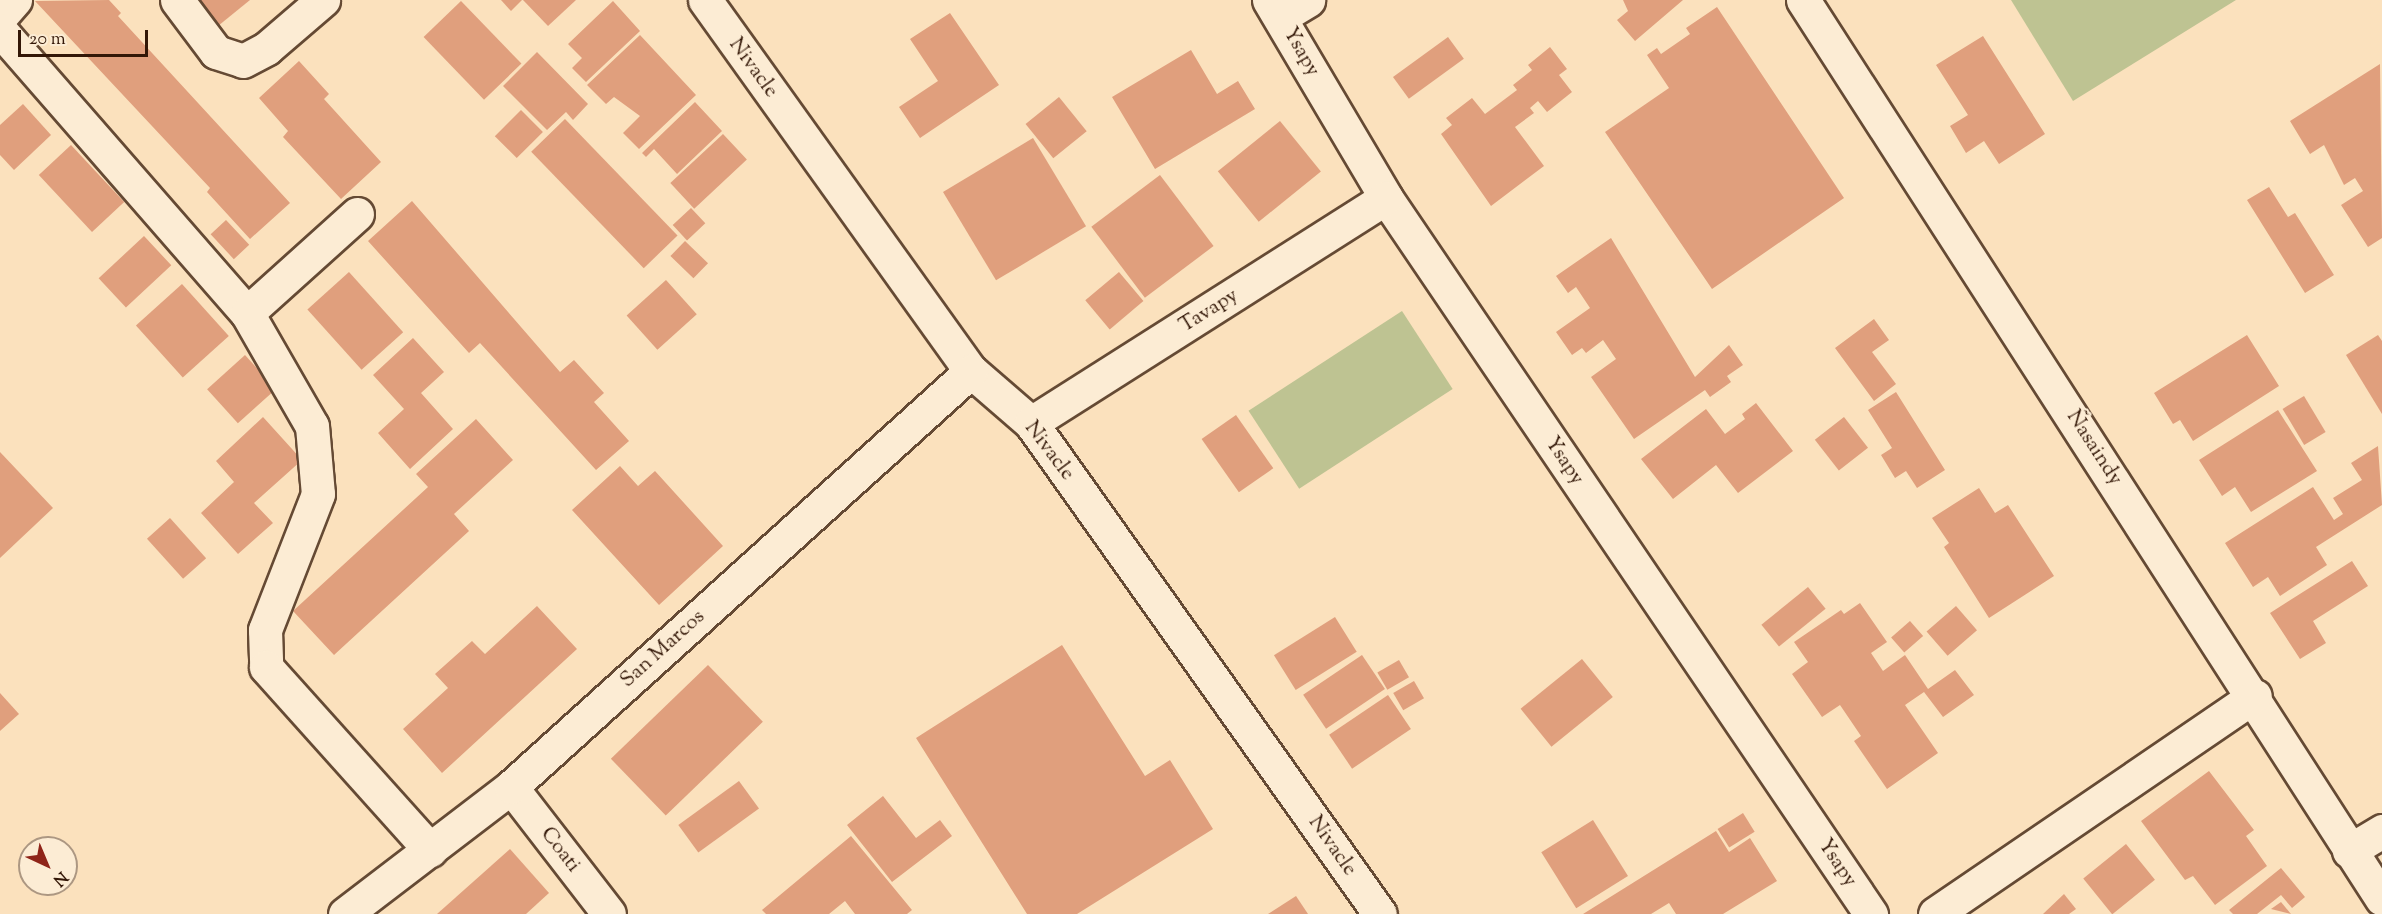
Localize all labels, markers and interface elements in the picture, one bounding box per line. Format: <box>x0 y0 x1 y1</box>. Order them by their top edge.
scale bar <box>21 18 152 56</box>
street label: Ysapy <box>1277 23 1325 81</box>
text: 20 m <box>29 27 66 53</box>
street label: Nivacle <box>723 33 783 103</box>
street label: Tavapy <box>1175 283 1243 339</box>
street label: Ñasaindy <box>2060 406 2128 490</box>
street label: Nivacle <box>1019 416 1079 486</box>
street label: Ysapy <box>1539 432 1589 490</box>
street label: San Marcos <box>616 605 710 693</box>
street label: Nivacle <box>1302 811 1362 881</box>
street label: Coati <box>535 822 585 878</box>
street label: Ysapy <box>1812 834 1862 892</box>
north arrow <box>18 836 78 896</box>
text: N <box>47 865 72 891</box>

